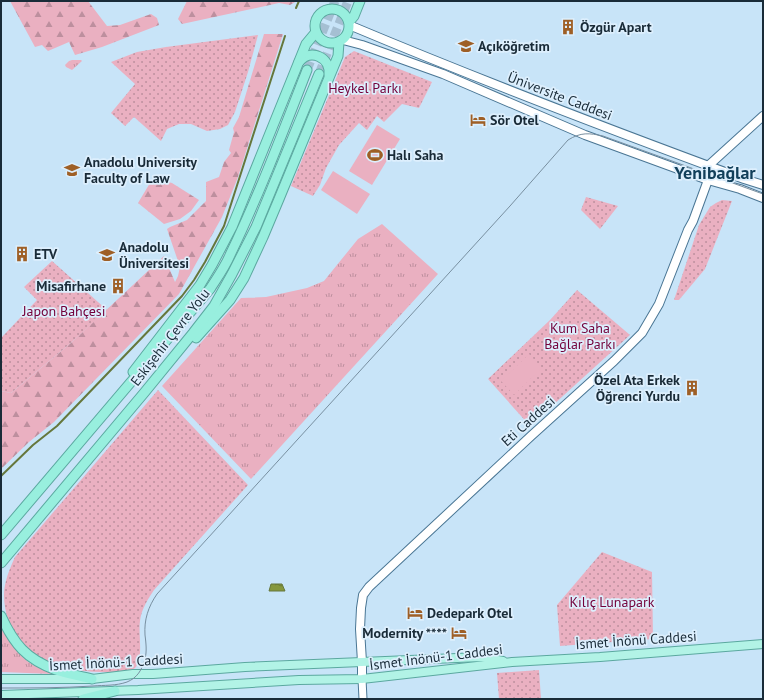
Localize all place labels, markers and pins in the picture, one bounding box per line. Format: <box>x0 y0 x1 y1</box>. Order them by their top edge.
building icon: Özgür Apart <box>559 18 577 36</box>
place label: Özgür Apart <box>580 18 652 36</box>
school or university icon: Açıköğretim <box>457 37 475 55</box>
place label: Açıköğretim <box>478 37 550 55</box>
hotel icon: Sör Otel <box>469 111 487 129</box>
place label: Sör Otel <box>490 111 540 129</box>
sports icon: Halı Saha <box>366 146 384 164</box>
place label: Halı Saha <box>387 146 443 164</box>
place label: Anadolu University Faculty of Law <box>84 153 197 187</box>
school or university icon: Anadolu University Faculty of Law <box>63 161 81 179</box>
place label: Anadolu Üniversitesi <box>119 238 189 272</box>
building icon: ETV <box>13 245 31 263</box>
place label: ETV <box>34 245 58 263</box>
school or university icon: Anadolu Üniversitesi <box>98 246 116 264</box>
place label: Misafirhane <box>36 277 106 295</box>
building icon: Misafirhane <box>109 277 127 295</box>
place label: Özel Ata Erkek Öğrenci Yurdu <box>594 371 680 405</box>
building icon: Özel Ata Erkek Öğrenci Yurdu <box>683 379 701 397</box>
hotel icon: Dedepark Otel <box>406 604 424 622</box>
place label: Dedepark Otel <box>427 604 513 622</box>
place label: Modernity **** <box>362 624 447 642</box>
hotel icon: Modernity **** <box>450 624 468 642</box>

